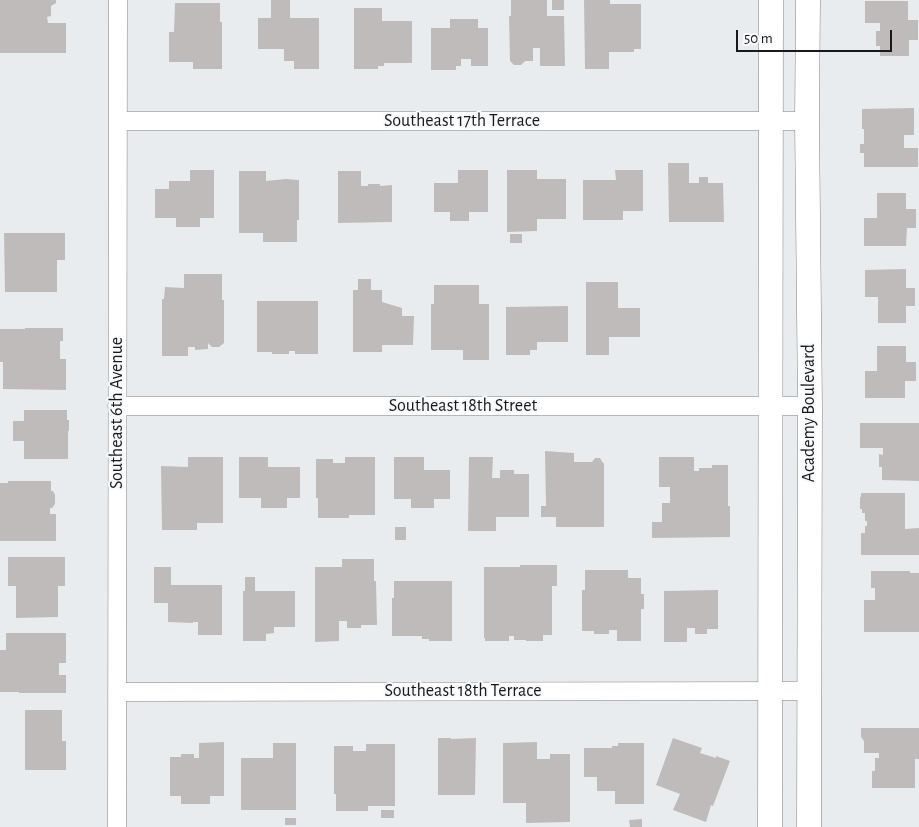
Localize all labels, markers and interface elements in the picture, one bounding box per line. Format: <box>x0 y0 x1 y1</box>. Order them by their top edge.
scale bar <box>739 20 895 52</box>
text: 50 m <box>744 31 773 46</box>
street label: Southeast 17th Terrace <box>384 110 540 132</box>
street label: Southeast 6th Avenue <box>106 337 128 489</box>
street label: Academy Boulevard <box>798 344 820 482</box>
street label: Southeast 18th Street <box>389 395 537 417</box>
street label: Southeast 18th Terrace <box>385 680 541 702</box>

